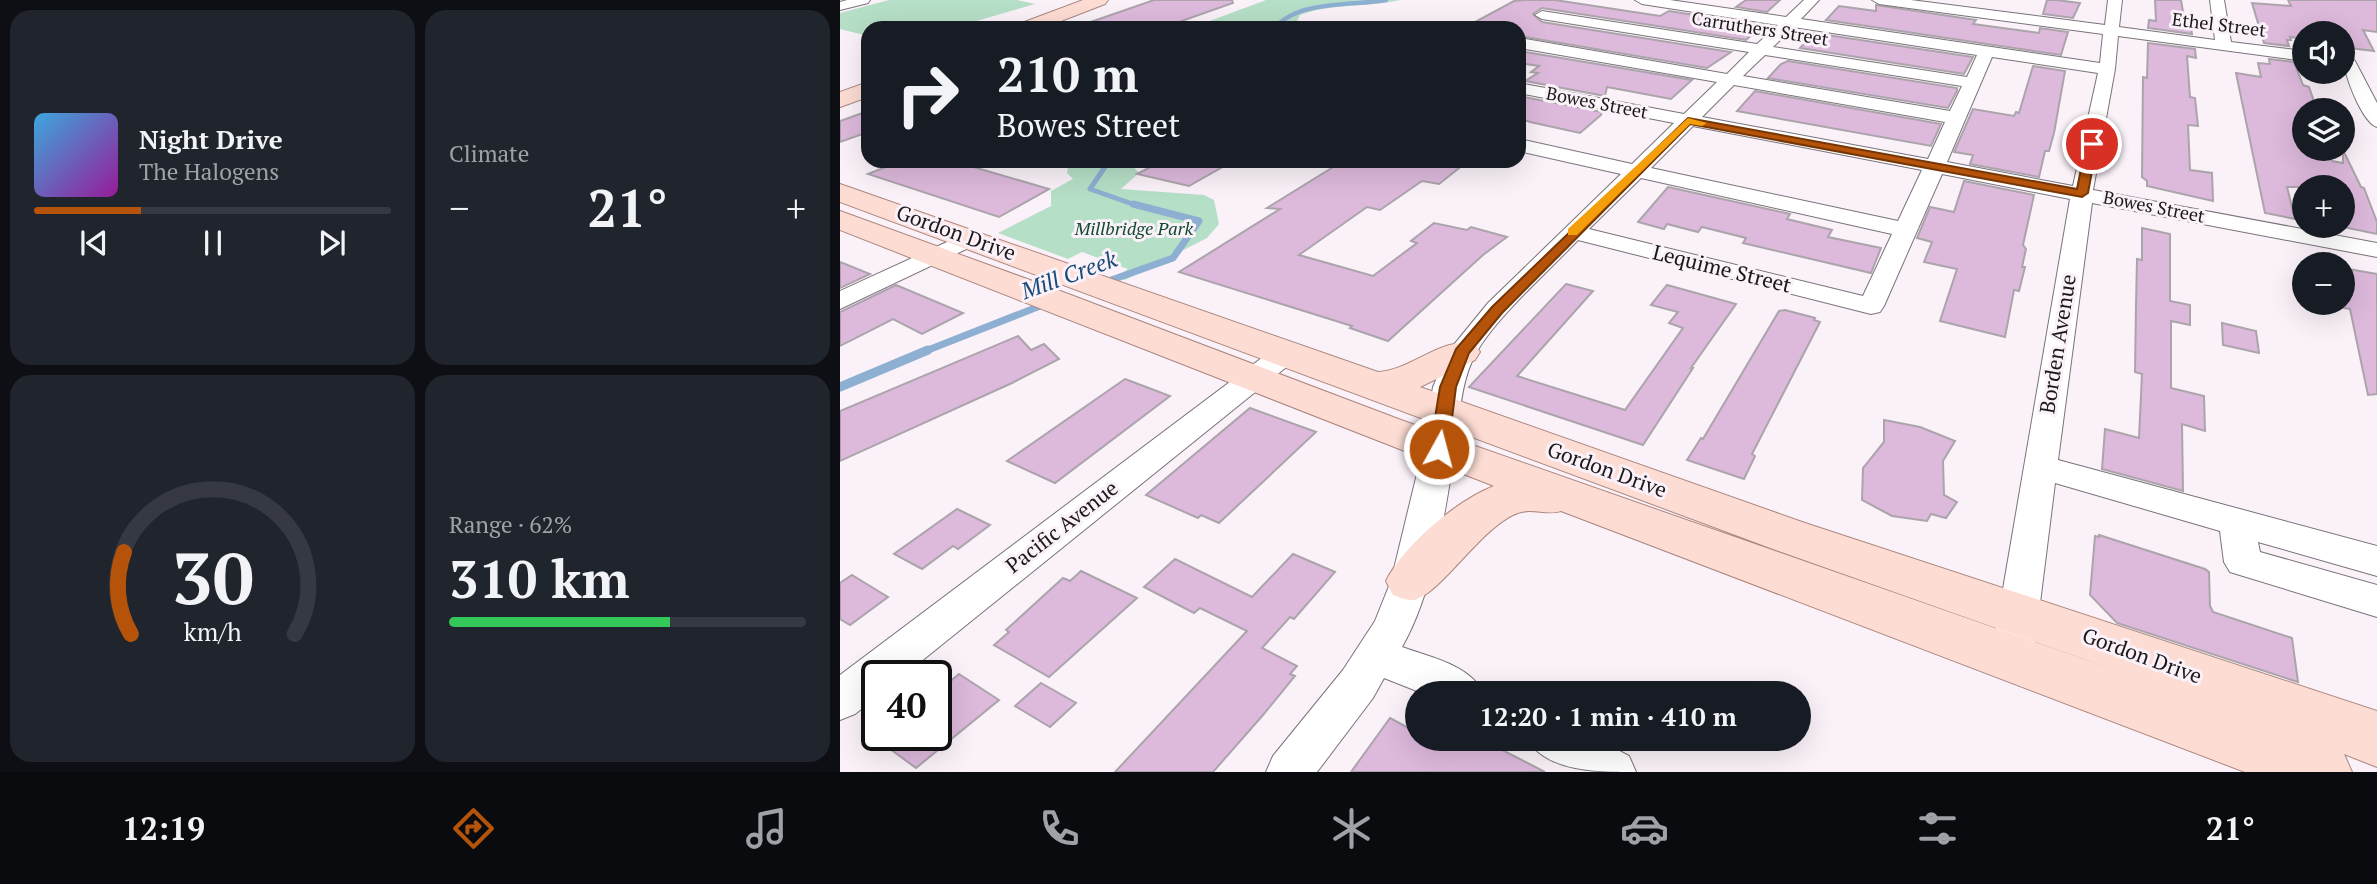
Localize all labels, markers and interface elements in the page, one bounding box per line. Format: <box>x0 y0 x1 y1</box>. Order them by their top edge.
street label: Carruthers Street <box>1690 5 1831 51</box>
street label: Ethel Street <box>2171 6 2268 42</box>
map controls <box>2292 21 2355 315</box>
button: sound <box>2292 21 2355 84</box>
text: 210 m <box>997 41 1139 106</box>
icon: right <box>882 49 973 140</box>
street label: Bowes Street <box>1544 80 1650 124</box>
button: layers <box>2292 98 2355 161</box>
text: Bowes Street <box>997 104 1180 146</box>
pin <box>2062 114 2122 174</box>
text: Night Drive <box>139 122 283 156</box>
icon: arrive <box>2073 125 2111 163</box>
text: Climate <box>449 138 529 169</box>
text: The Halogens <box>139 156 279 187</box>
text: 21° <box>587 173 668 242</box>
button: + <box>2292 175 2355 238</box>
text: − <box>449 183 469 233</box>
text: + <box>786 183 806 233</box>
street label: Bowes Street <box>2101 184 2207 228</box>
street label: Gordon Drive <box>893 198 1020 267</box>
park label: Millbridge Park <box>1074 216 1193 240</box>
icon: previous <box>75 224 113 262</box>
icon: pause <box>194 224 232 262</box>
icon: next <box>313 224 351 262</box>
street label: Lequime Street <box>1650 237 1795 299</box>
water label: Mill Creek <box>1016 243 1122 307</box>
button: − <box>2292 252 2355 315</box>
street label: Borden Avenue <box>2032 272 2082 416</box>
position arrow <box>1402 412 1476 486</box>
street label: Gordon Drive <box>1544 435 1671 504</box>
street label: Pacific Avenue <box>1000 474 1123 579</box>
text: Range · 62% <box>449 509 572 540</box>
text: 30 <box>171 529 254 626</box>
text: 310 km <box>449 544 630 613</box>
text: km/h <box>184 615 242 648</box>
street label: Gordon Drive <box>2079 621 2206 690</box>
speed limit sign: 40 <box>861 660 952 751</box>
text: 12:20 · 1 min · 410 m <box>1479 699 1737 733</box>
icon: directions <box>449 804 498 853</box>
icon: music <box>742 804 791 853</box>
icon: phone <box>1035 804 1084 853</box>
icon: climate <box>1327 804 1376 853</box>
icon: car <box>1620 804 1669 853</box>
icon: filters <box>1913 804 1962 853</box>
text: 12:19 <box>122 807 205 849</box>
text: 21° <box>2206 807 2255 849</box>

